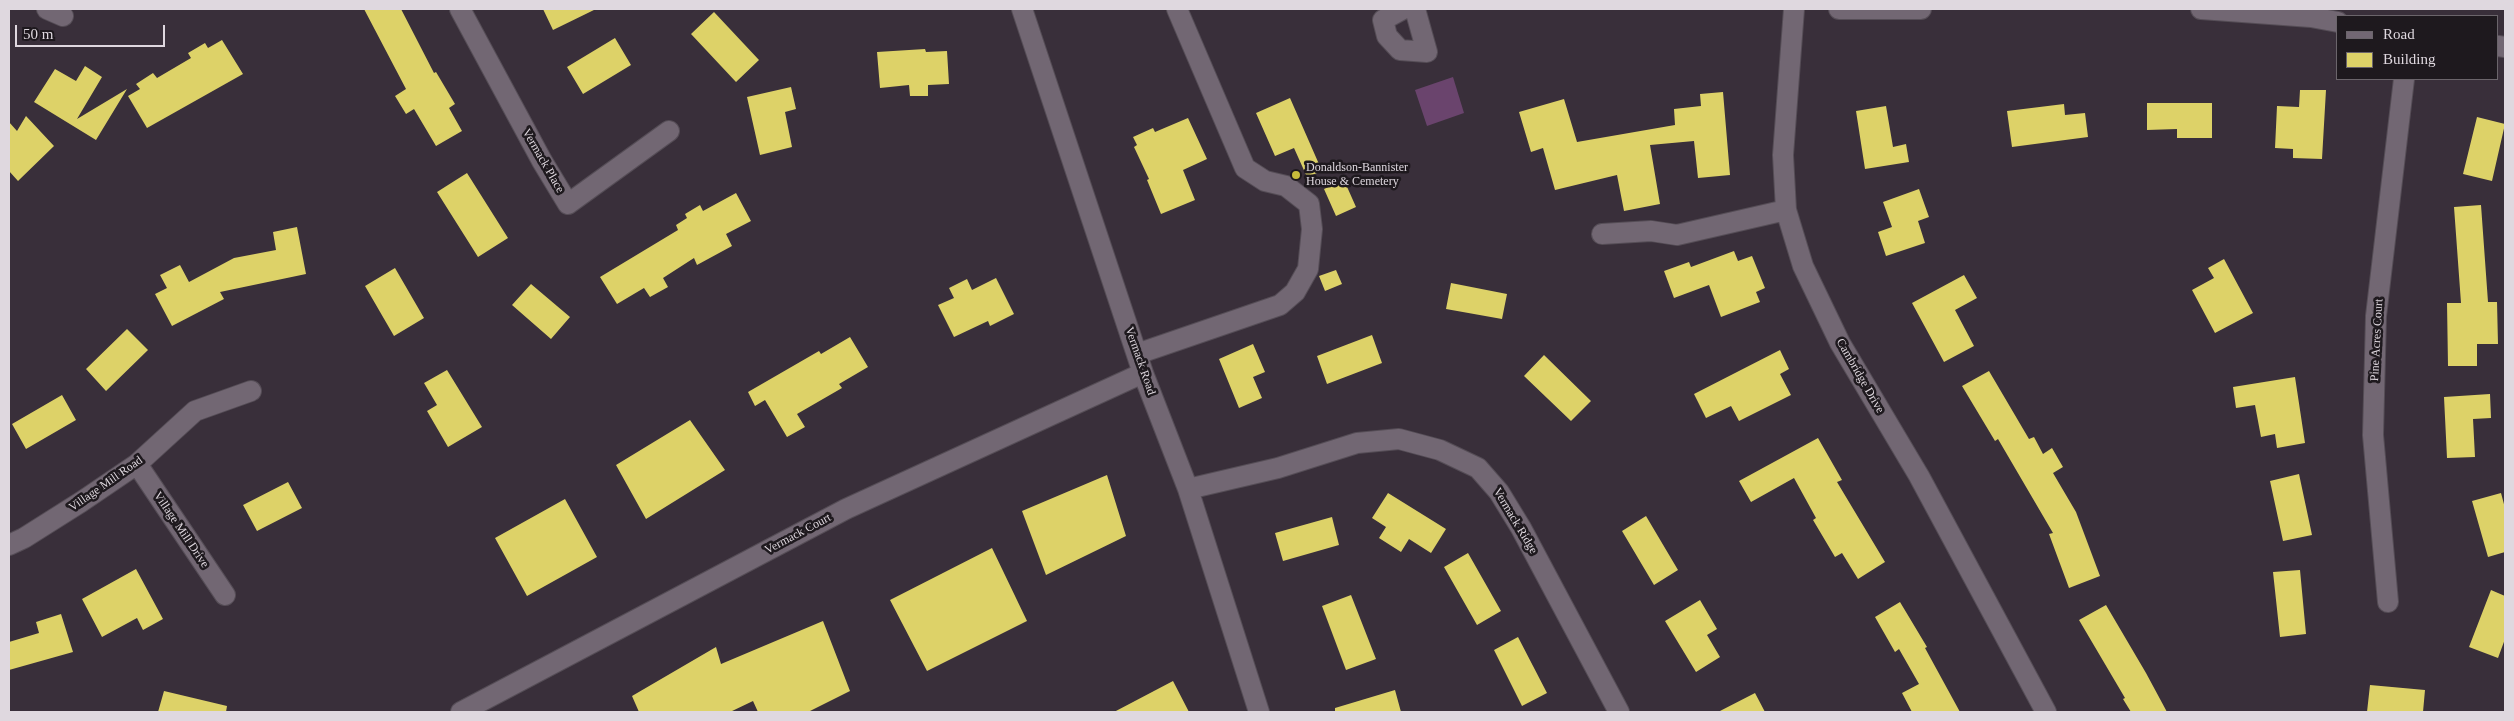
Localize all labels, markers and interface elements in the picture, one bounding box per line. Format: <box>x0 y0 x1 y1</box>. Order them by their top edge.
scale bar <box>18 15 168 47</box>
legend <box>2336 15 2499 80</box>
text: 50 m <box>23 26 53 42</box>
text: Road <box>2383 26 2415 42</box>
text: Building <box>2383 51 2436 67</box>
street label: Vermack Place <box>519 126 567 196</box>
place label: Donaldson-Bannister House & Cemetery <box>1306 161 1408 189</box>
marker: Donaldson-Bannister House & Cemetery <box>1290 169 1302 181</box>
street label: Pine Acres Court <box>2368 298 2386 382</box>
street label: Vermack Road <box>1122 325 1158 397</box>
street label: Cambridge Drive <box>1833 336 1887 416</box>
street label: Village Mill Road <box>66 453 146 515</box>
street label: Vermack Ridge <box>1490 485 1540 557</box>
street label: Village Mill Drive <box>150 489 212 571</box>
street label: Vermack Court <box>762 511 834 557</box>

